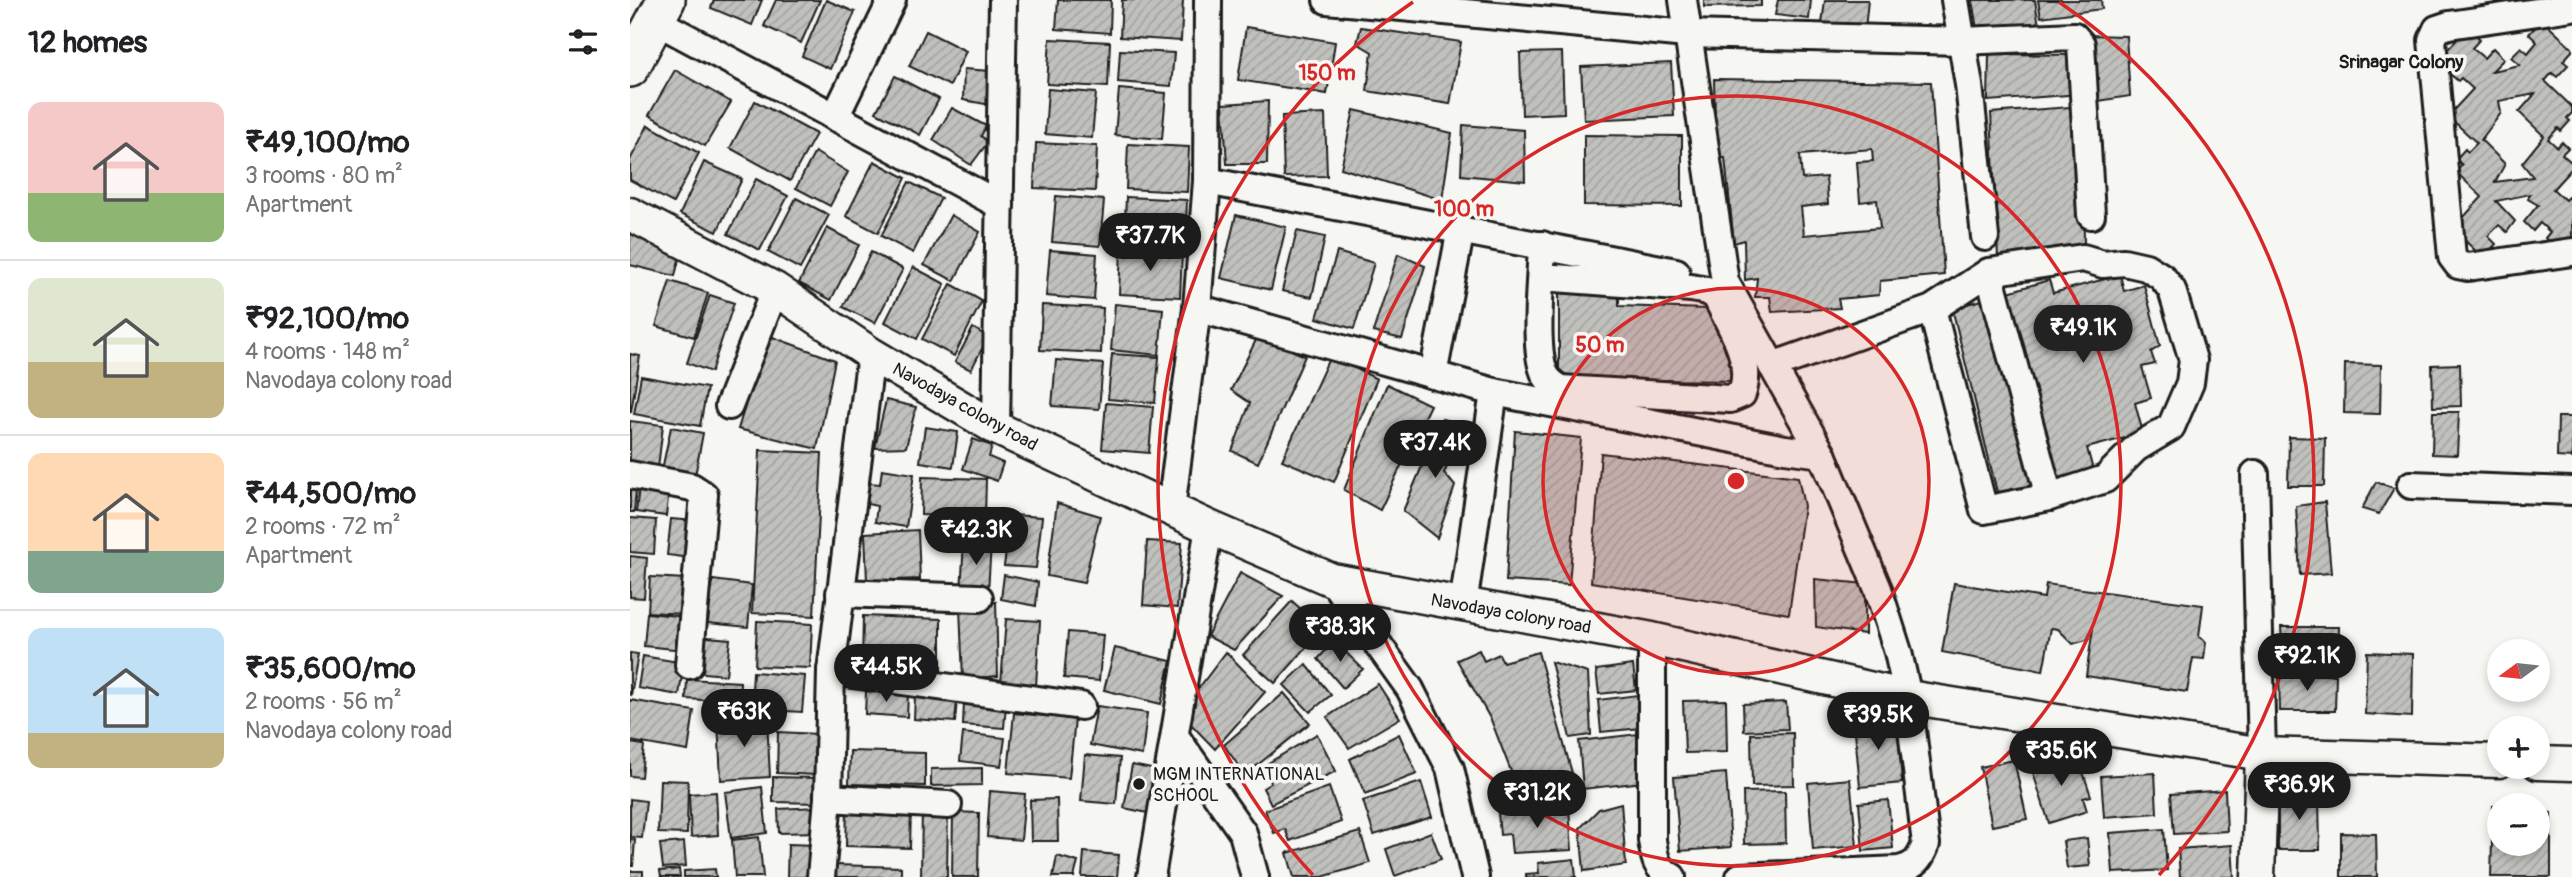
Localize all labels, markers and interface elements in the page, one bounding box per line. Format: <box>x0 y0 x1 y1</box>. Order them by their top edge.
icon: filters <box>564 23 602 61</box>
text: 12 homes <box>28 24 147 61</box>
district label: Srinagar Colony <box>2339 50 2464 74</box>
text: 150 m <box>1298 60 1356 87</box>
text: ₹49,100/mo <box>245 124 410 161</box>
icon: home <box>84 130 168 214</box>
text: 3 rooms · 80 m² <box>245 161 403 190</box>
text: Apartment <box>245 190 352 219</box>
text: 100 m <box>1434 196 1494 223</box>
pin: ₹37.7K <box>1093 214 1207 273</box>
text: ₹37.7K <box>1115 221 1185 250</box>
text: ₹92,100/mo <box>245 300 409 337</box>
icon: home <box>84 306 168 390</box>
pin: ₹49.1K <box>2026 306 2140 365</box>
text: ₹49.1K <box>2050 313 2116 342</box>
text: 50 m <box>1576 332 1625 359</box>
text: 4 rooms · 148 m² <box>245 337 410 366</box>
street label: Navodaya colony road <box>888 358 1042 456</box>
text: Navodaya colony road <box>245 366 453 395</box>
pin: ₹37.4K <box>1378 420 1492 480</box>
text: ₹37.4K <box>1399 428 1471 457</box>
centre of rings <box>1724 469 1748 493</box>
text: ₹44,500/mo <box>245 475 416 512</box>
icon: home <box>84 481 168 565</box>
pin: ₹42.3K <box>919 508 1033 567</box>
text: 2 rooms · 72 m² <box>245 512 401 541</box>
text: ₹42.3K <box>940 515 1012 544</box>
text: Apartment <box>245 541 352 570</box>
street label: Navodaya colony road <box>1429 589 1593 639</box>
pin: ₹38.3K <box>1283 604 1397 664</box>
text: ₹38.3K <box>1305 612 1375 641</box>
pin: ₹92.1K <box>2250 634 2364 693</box>
north arrow <box>2487 639 2550 702</box>
map controls <box>2487 639 2550 856</box>
text: ₹92.1K <box>2274 641 2340 670</box>
pin: ₹44.5K <box>829 644 943 704</box>
text: ₹35,600/mo <box>245 650 416 687</box>
text: ₹44.5K <box>850 652 922 681</box>
icon: home <box>84 656 168 740</box>
text: 2 rooms · 56 m² <box>245 687 402 716</box>
pin: ₹63K <box>703 690 785 749</box>
pin: ₹39.5K <box>1821 692 1935 752</box>
text: ₹63K <box>717 697 771 726</box>
text: ₹39.5K <box>1843 700 1913 729</box>
text: Navodaya colony road <box>245 716 453 745</box>
button: + <box>2487 716 2550 779</box>
pin: ₹35.6K <box>2004 728 2118 788</box>
text: ₹35.6K <box>2025 736 2097 765</box>
pin: ₹36.9K <box>2242 762 2356 822</box>
place label: MGM INTERNATIONAL SCHOOL <box>1153 763 1325 807</box>
pin: ₹31.2K <box>1480 770 1594 830</box>
text: ₹36.9K <box>2264 770 2334 799</box>
marker: MGM INTERNATIONAL SCHOOL <box>1131 776 1147 792</box>
text: ₹31.2K <box>1503 778 1571 807</box>
button: − <box>2487 793 2550 856</box>

